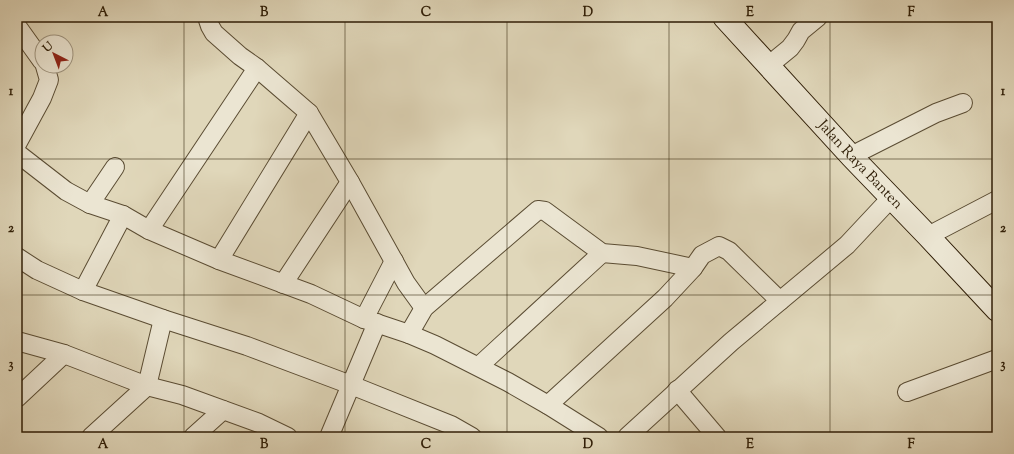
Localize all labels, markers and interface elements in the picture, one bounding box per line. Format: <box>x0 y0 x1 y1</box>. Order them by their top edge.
text: A <box>98 4 109 22</box>
text: B <box>260 4 269 22</box>
text: C <box>421 4 431 22</box>
text: D <box>583 4 593 22</box>
text: E <box>746 4 754 22</box>
text: F <box>907 4 915 22</box>
north arrow <box>34 34 74 74</box>
text: U <box>39 38 57 57</box>
text: 1 <box>9 83 14 101</box>
text: 1 <box>1001 83 1006 101</box>
street label: Jalan Raya Banten <box>812 115 908 214</box>
text: 2 <box>8 220 15 238</box>
text: 2 <box>1000 220 1007 238</box>
text: 3 <box>8 356 14 374</box>
text: 3 <box>1000 356 1006 374</box>
text: A <box>98 436 109 454</box>
text: B <box>260 436 269 454</box>
text: C <box>421 436 431 454</box>
text: D <box>583 436 593 454</box>
text: E <box>746 436 754 454</box>
text: F <box>907 436 915 454</box>

